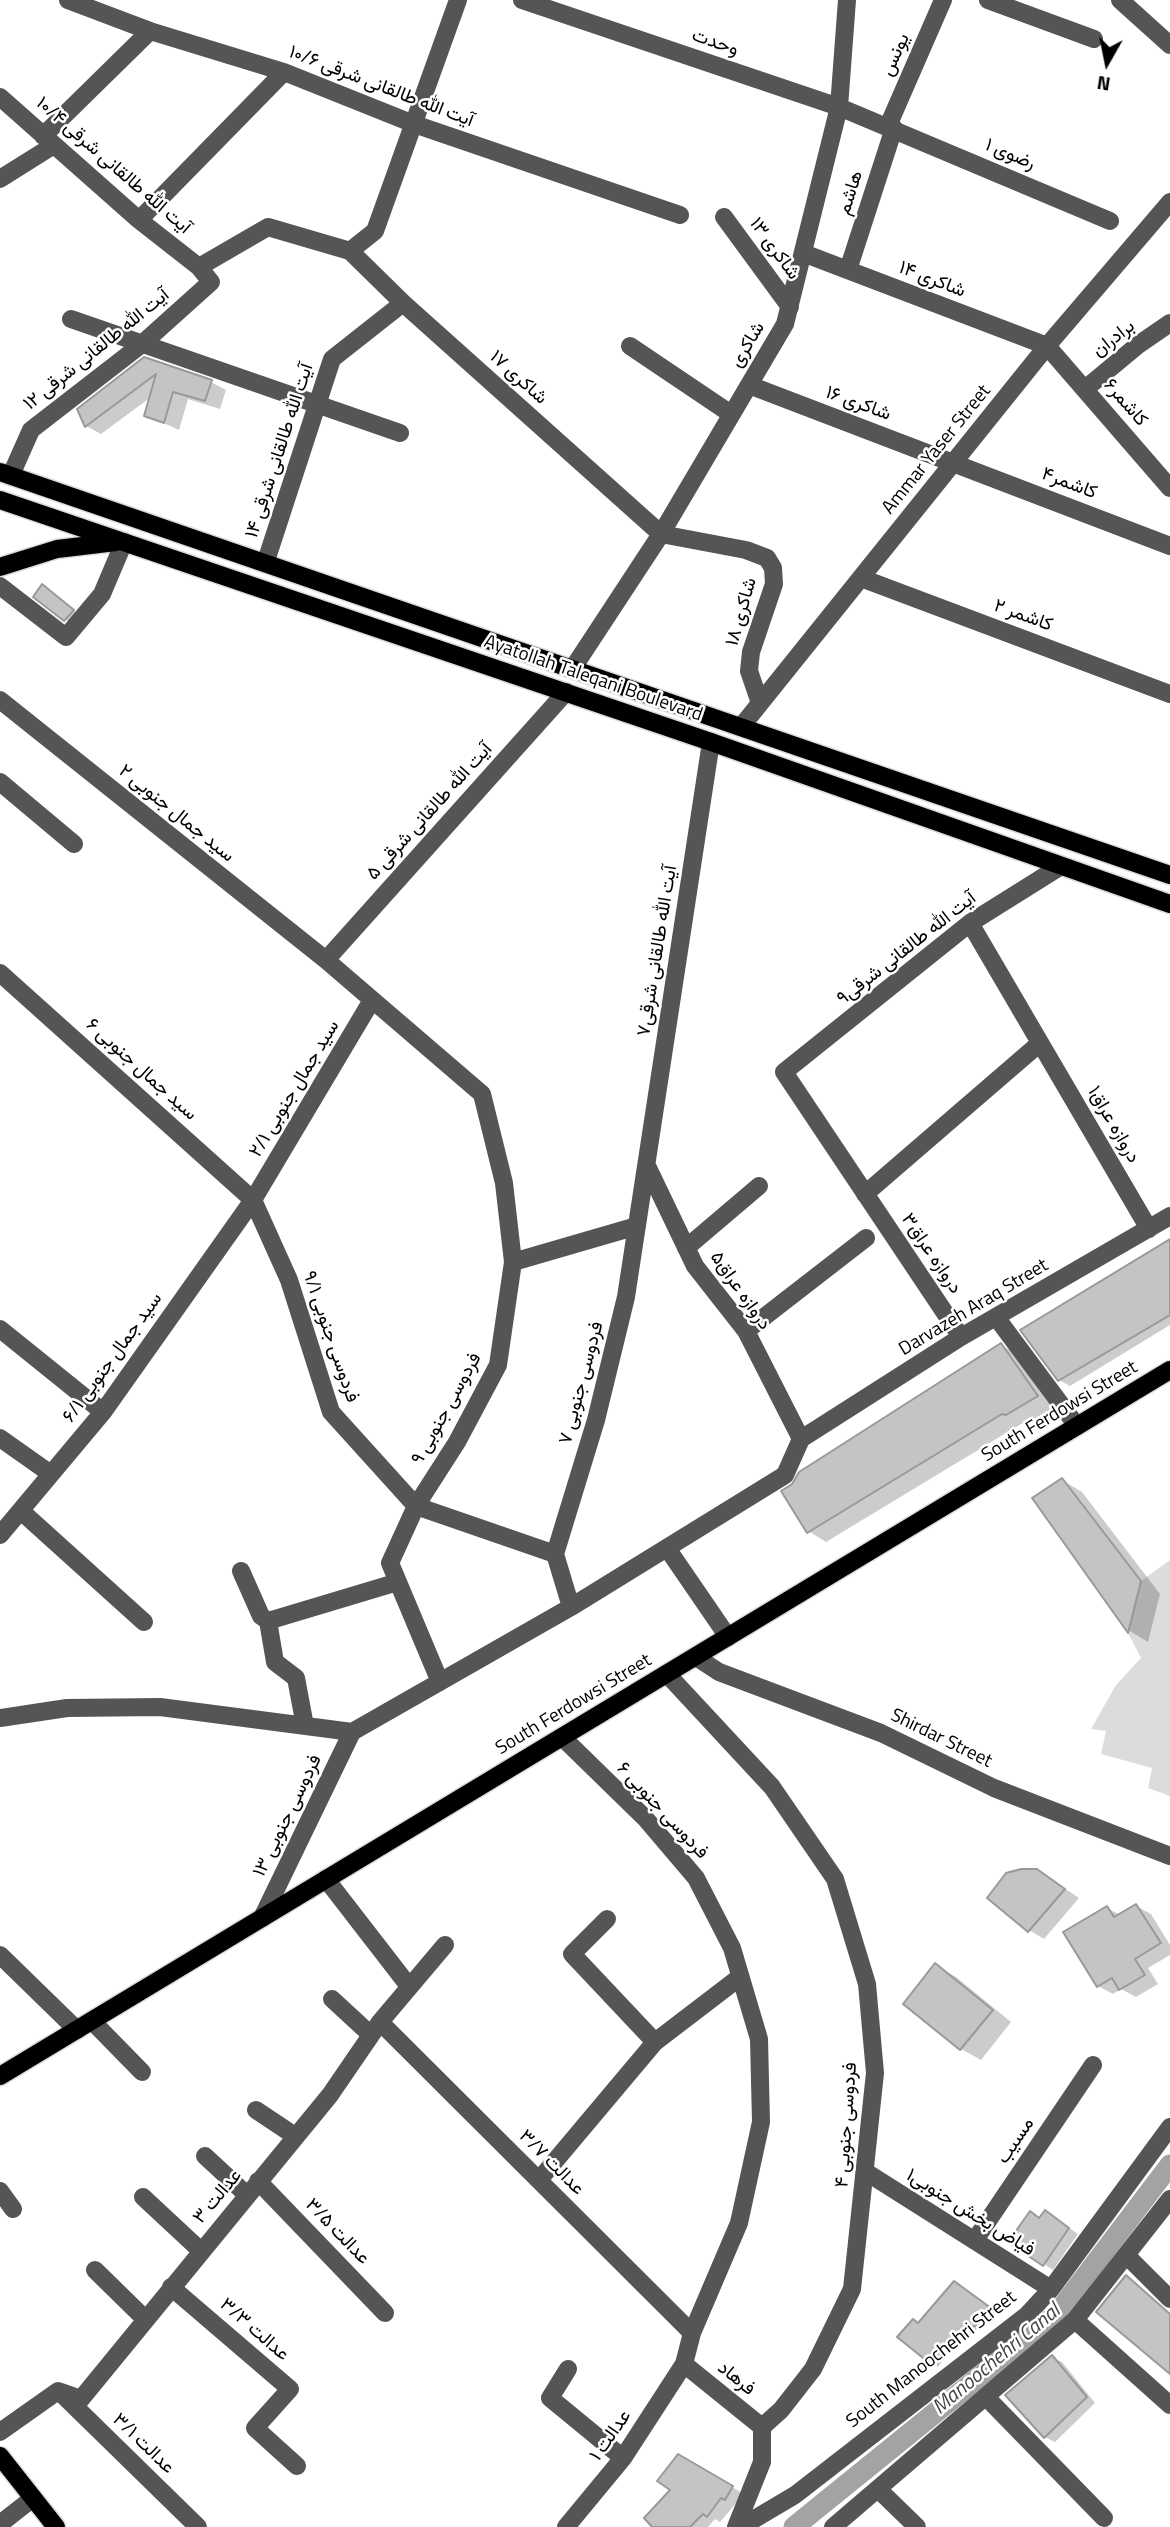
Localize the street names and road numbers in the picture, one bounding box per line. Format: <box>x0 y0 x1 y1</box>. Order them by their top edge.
street label: وحدت <box>689 24 741 62</box>
street label: یونس <box>877 30 915 80</box>
street label: آیت الله طالقانی شرقی ۱۰/۶ <box>285 41 477 133</box>
street label: آیت الله طالقانی شرقی ۱۰/۴ <box>31 93 195 239</box>
street label: رضوی ۱ <box>981 134 1039 176</box>
street label: هاشم <box>833 168 869 218</box>
street label: شاکری ۱۳ <box>744 213 804 285</box>
street label: شاکری ۱۴ <box>895 257 969 303</box>
street label: آیت الله طالقانی شرقی ۱۲ <box>19 284 175 416</box>
street label: برادران <box>1088 315 1140 363</box>
street label: شاکری <box>726 318 770 372</box>
street label: شاکری ۱۷ <box>484 346 552 410</box>
street label: آیت الله طالقانی شرقی ۱۴ <box>241 361 319 541</box>
street label: کاشمر۶ <box>1098 374 1152 432</box>
street label: Ammar Yaser Street <box>878 381 996 519</box>
street label: شاکری ۱۶ <box>822 382 894 426</box>
street label: کاشمر۴ <box>1038 463 1100 505</box>
street label: شاکری ۱۸ <box>721 575 763 649</box>
street label: کاشمر ۲ <box>991 595 1055 637</box>
street label: Ayatollah Taleqani Boulevard <box>481 631 705 727</box>
street label: آیت الله طالقانی شرقی ۵ <box>362 739 498 885</box>
street label: سید جمال جنوبی ۲ <box>113 760 239 868</box>
street label: آیت الله طالقانی شرقی۷ <box>633 864 683 1038</box>
street label: آیت الله طالقانی شرقی۹ <box>833 887 981 1011</box>
street label: سید جمال جنوبی ۶ <box>81 1014 201 1126</box>
street label: سید جمال جنوبی ۲/۱ <box>245 1016 345 1162</box>
street label: دروازه عراق۱ <box>1082 1082 1144 1168</box>
street label: دروازه عراق۳ <box>896 1209 966 1299</box>
street label: دروازه عراق۵ <box>705 1247 775 1335</box>
street label: Darvazeh Araq Street <box>895 1254 1053 1362</box>
street label: فردوسی جنوبی ۹/۱ <box>297 1268 363 1406</box>
street label: سید جمال جنوبی ۶/۱ <box>58 1289 168 1427</box>
street label: فردوسی جنوبی ۷ <box>555 1319 609 1447</box>
street label: فردوسی جنوبی ۹ <box>407 1349 487 1469</box>
street label: South Ferdowsi Street <box>978 1356 1142 1468</box>
street label: South Ferdowsi Street <box>492 1649 656 1761</box>
street label: Shirdar Street <box>886 1705 996 1773</box>
street label: فردوسی جنوبی ۱۳ <box>249 1751 327 1881</box>
street label: فردوسی جنوبی ۶ <box>611 1758 713 1864</box>
street label: فردوسی جنوبی ۴ <box>831 2061 863 2189</box>
street label: مسیب <box>992 2114 1040 2168</box>
street label: عدالت ۳/۷ <box>514 2126 588 2200</box>
street label: فیاض بخش جنوبی۱ <box>901 2164 1039 2262</box>
street label: عدالت ۳ <box>189 2165 247 2229</box>
street label: عدالت ۳/۵ <box>300 2194 374 2270</box>
street label: South Manoochehri Street <box>842 2287 1022 2433</box>
street label: عدالت ۳/۳ <box>215 2294 293 2366</box>
street label: فرهاد <box>713 2357 759 2401</box>
street label: عدالت ۱ <box>585 2406 637 2466</box>
street label: عدالت ۳/۱ <box>107 2409 179 2479</box>

